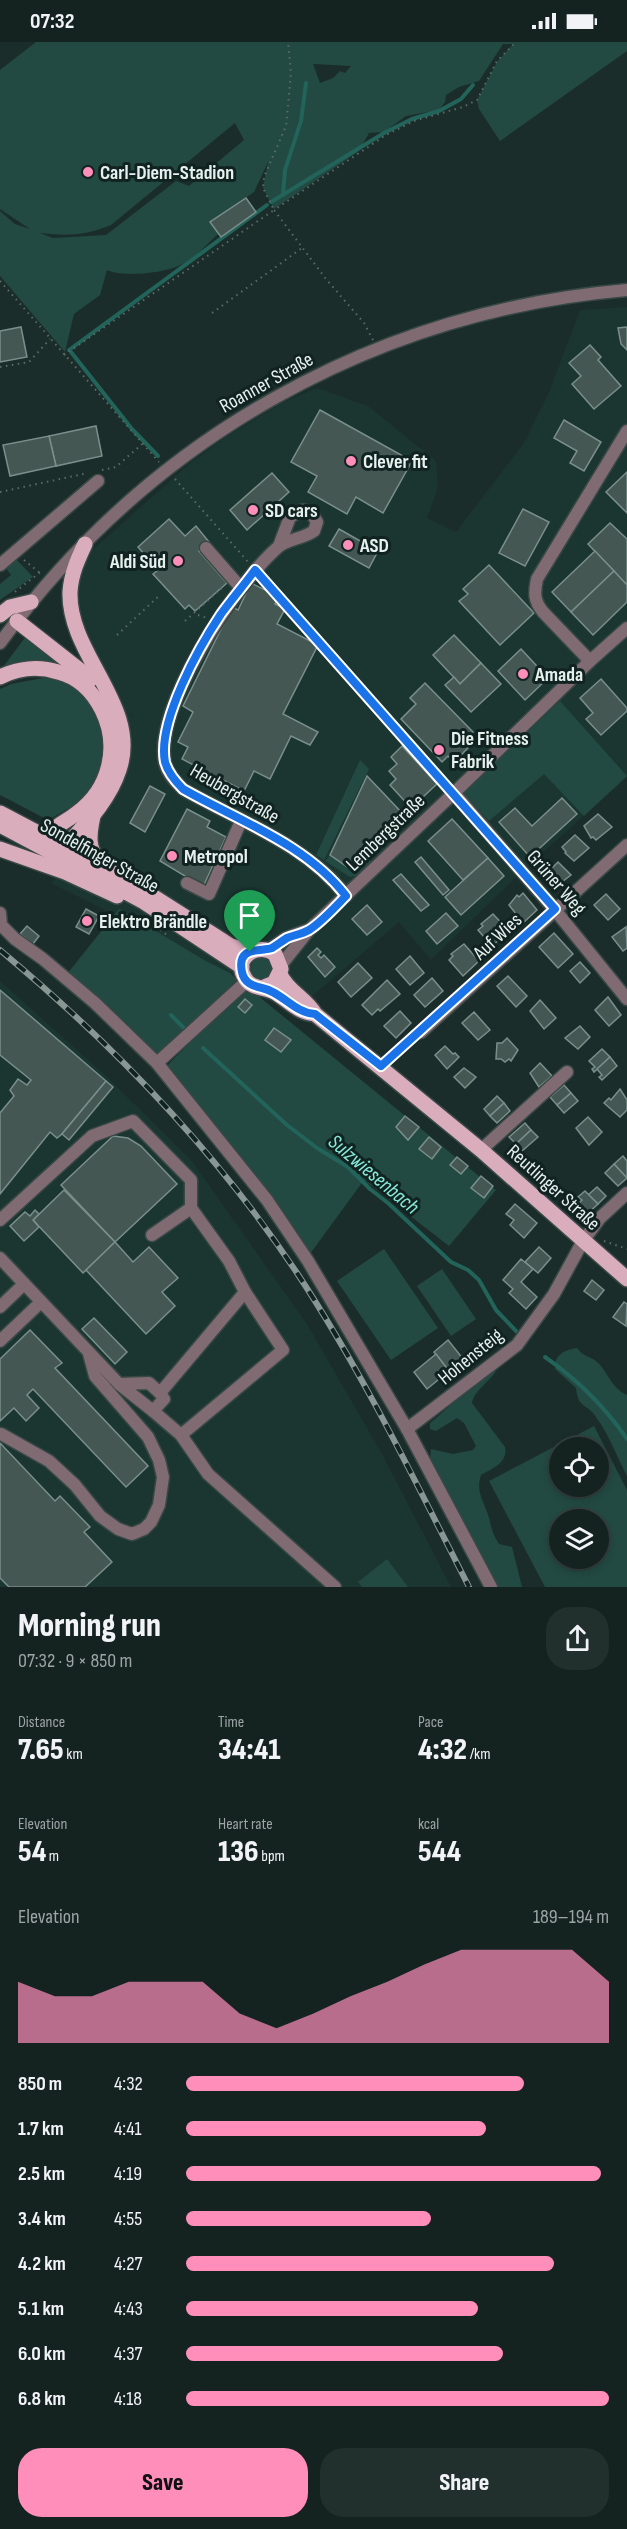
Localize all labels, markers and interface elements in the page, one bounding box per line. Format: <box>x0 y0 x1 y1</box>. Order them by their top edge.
text: 07:32 <box>30 8 74 35</box>
place label: Carl-Diem-Stadion <box>100 161 234 185</box>
marker: Carl-Diem-Stadion <box>81 165 95 179</box>
street label: Roanner Straße <box>216 347 317 418</box>
place label: Clever fit <box>363 450 428 474</box>
marker: Clever fit <box>344 454 358 468</box>
place label: SD cars <box>265 499 318 523</box>
marker: SD cars <box>246 503 260 517</box>
place label: ASD <box>359 534 389 558</box>
marker: ASD <box>341 538 355 552</box>
place label: Aldi Süd <box>109 550 166 574</box>
marker: Aldi Süd <box>171 554 185 568</box>
place label: Amada <box>534 663 583 687</box>
marker: Amada <box>516 667 530 681</box>
place label: Die Fitness Fabrik <box>451 727 529 774</box>
marker: Die Fitness Fabrik <box>432 743 446 757</box>
street label: Heubergstraße <box>186 759 283 829</box>
street label: Lembergstraße <box>341 789 430 876</box>
street label: Sondelfinger Straße <box>36 813 163 898</box>
place label: Metropol <box>184 845 248 869</box>
street label: Grüner Weg <box>521 845 591 920</box>
marker: Metropol <box>165 849 179 863</box>
pin <box>224 890 275 952</box>
icon: arrive <box>233 899 266 932</box>
street label: Auf Wies <box>468 908 527 966</box>
place label: Elektro Brändle <box>99 910 207 934</box>
marker: Elektro Brändle <box>80 914 94 928</box>
water label: Sulzwiesenbach <box>323 1129 424 1220</box>
street label: Reutlinger Straße <box>502 1140 605 1236</box>
street label: Hohensteig <box>433 1323 508 1390</box>
map controls <box>549 1437 609 1569</box>
button: locate <box>549 1437 609 1497</box>
button: layers <box>549 1509 609 1569</box>
text: Morning run <box>18 1606 161 1646</box>
button: share <box>546 1607 609 1670</box>
text: 07:32 · 9 × 850 m <box>18 1649 132 1673</box>
text: Distance <box>18 1713 65 1732</box>
text: Time <box>218 1713 244 1732</box>
text: Pace <box>418 1713 443 1732</box>
text: 7.65 <box>18 1732 64 1768</box>
text: 34:41 <box>218 1732 281 1768</box>
text: 4:32 <box>418 1732 467 1768</box>
text: km <box>64 1745 83 1764</box>
text: /km <box>467 1745 490 1764</box>
text: Elevation <box>18 1815 67 1834</box>
text: Heart rate <box>218 1815 273 1834</box>
text: kcal <box>418 1815 439 1834</box>
text: 54 <box>18 1834 46 1870</box>
text: 136 <box>218 1834 259 1870</box>
text: 544 <box>418 1834 461 1870</box>
text: m <box>46 1847 59 1866</box>
text: bpm <box>259 1847 285 1866</box>
text: Elevation <box>18 1905 80 1929</box>
text: 189–194 m <box>533 1905 609 1929</box>
text: 850 m <box>18 2072 62 2096</box>
text: 4:32 <box>114 2072 143 2096</box>
text: 1.7 km <box>18 2117 64 2141</box>
text: 4:41 <box>114 2117 142 2141</box>
text: 2.5 km <box>18 2162 65 2186</box>
text: 4:19 <box>114 2162 142 2186</box>
text: 3.4 km <box>18 2207 66 2231</box>
text: 4:55 <box>114 2207 142 2231</box>
text: 4.2 km <box>18 2252 66 2276</box>
text: 4:27 <box>114 2252 142 2276</box>
text: 5.1 km <box>18 2297 64 2321</box>
text: 4:43 <box>114 2297 143 2321</box>
text: 6.0 km <box>18 2342 66 2366</box>
text: 4:37 <box>114 2342 143 2366</box>
text: 6.8 km <box>18 2387 66 2411</box>
text: 4:18 <box>114 2387 142 2411</box>
button: Save <box>18 2448 308 2517</box>
button: Share <box>320 2448 609 2517</box>

